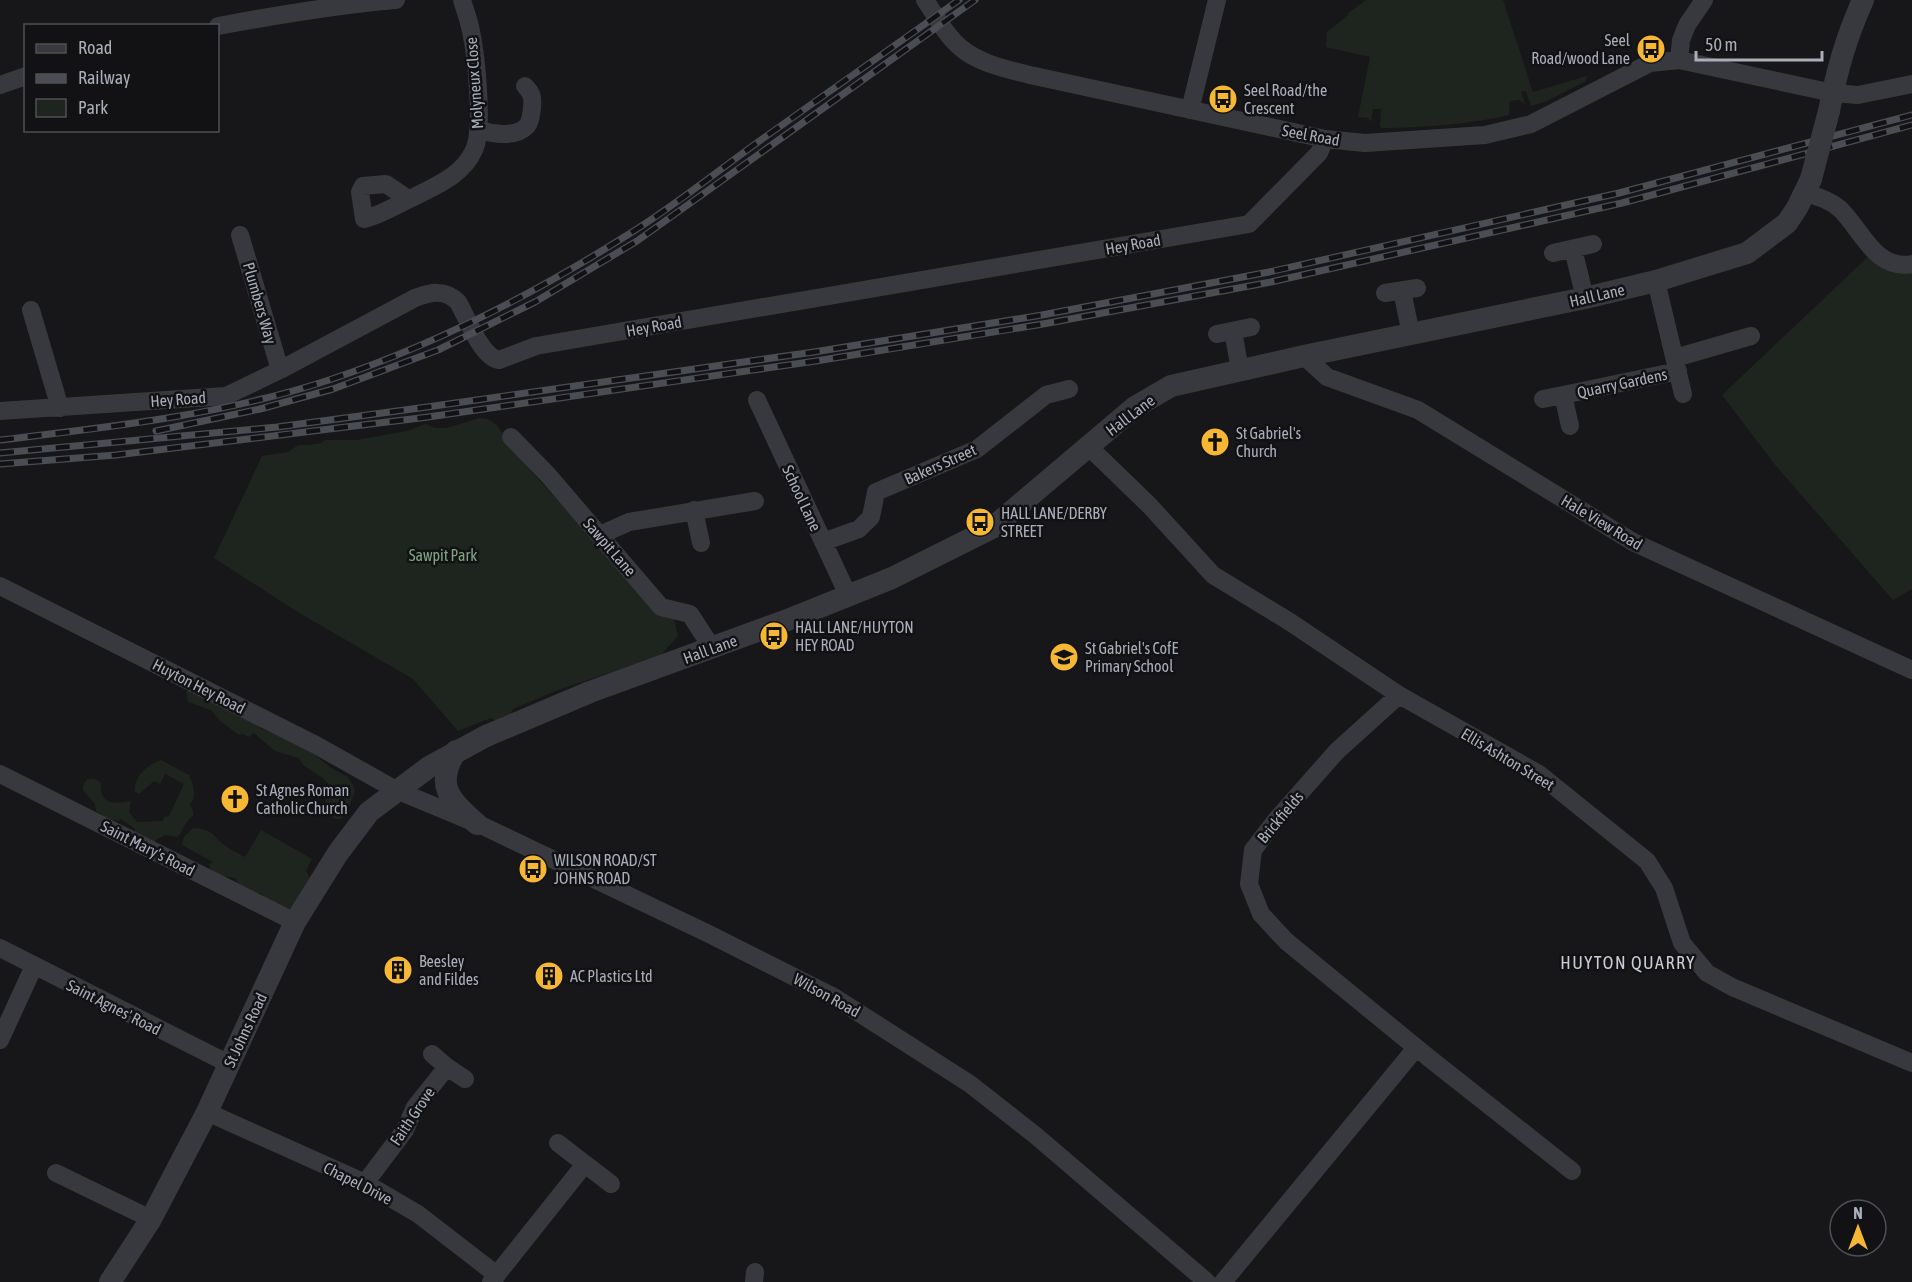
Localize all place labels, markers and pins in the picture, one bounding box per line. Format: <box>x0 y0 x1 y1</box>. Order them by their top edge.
place label: Seel Road/wood Lane <box>1531 31 1631 67</box>
bus stop icon: Seel Road/wood Lane <box>1635 33 1667 65</box>
place label: Seel Road/the Crescent <box>1244 81 1327 117</box>
bus stop icon: Seel Road/the Crescent <box>1207 83 1239 115</box>
place label: St Gabriel's Church <box>1236 424 1302 460</box>
church icon: St Gabriel's Church <box>1199 426 1231 458</box>
place label: HALL LANE/DERBY STREET <box>1001 504 1108 540</box>
bus stop icon: HALL LANE/DERBY STREET <box>964 506 996 538</box>
place label: HALL LANE/HUYTON HEY ROAD <box>795 618 914 654</box>
bus stop icon: HALL LANE/HUYTON HEY ROAD <box>758 620 790 652</box>
place label: St Gabriel's CofE Primary School <box>1085 639 1179 676</box>
school or university icon: St Gabriel's CofE Primary School <box>1048 641 1080 673</box>
place label: St Agnes Roman Catholic Church <box>256 781 349 817</box>
church icon: St Agnes Roman Catholic Church <box>219 783 251 815</box>
place label: WILSON ROAD/ST JOHNS ROAD <box>554 851 657 887</box>
bus stop icon: WILSON ROAD/ST JOHNS ROAD <box>517 853 549 885</box>
place label: Beesley and Fildes <box>419 952 479 988</box>
building icon: Beesley and Fildes <box>382 954 414 986</box>
building icon: AC Plastics Ltd <box>533 960 565 992</box>
place label: AC Plastics Ltd <box>570 967 653 985</box>

